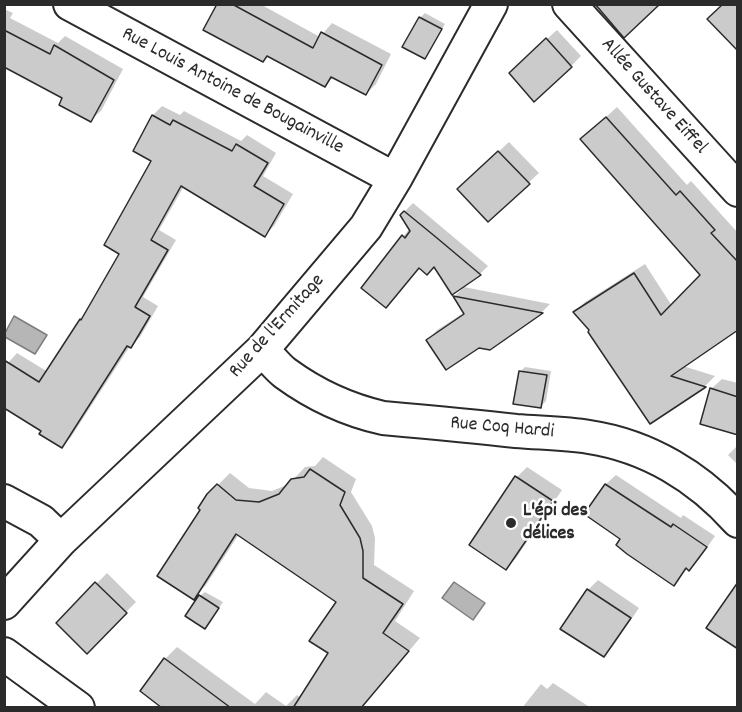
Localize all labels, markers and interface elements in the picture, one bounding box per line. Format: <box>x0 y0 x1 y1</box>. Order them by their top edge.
street label: Rue Louis Antoine de Bougainville <box>117 23 347 161</box>
street label: Allée Gustave Eiffel <box>595 34 711 160</box>
street label: Rue de l'Ermitage <box>225 270 331 384</box>
street label: Rue Coq Hardi <box>449 413 555 445</box>
place label: L'épi des délices <box>523 500 588 547</box>
marker: L'épi des délices <box>504 516 518 530</box>

